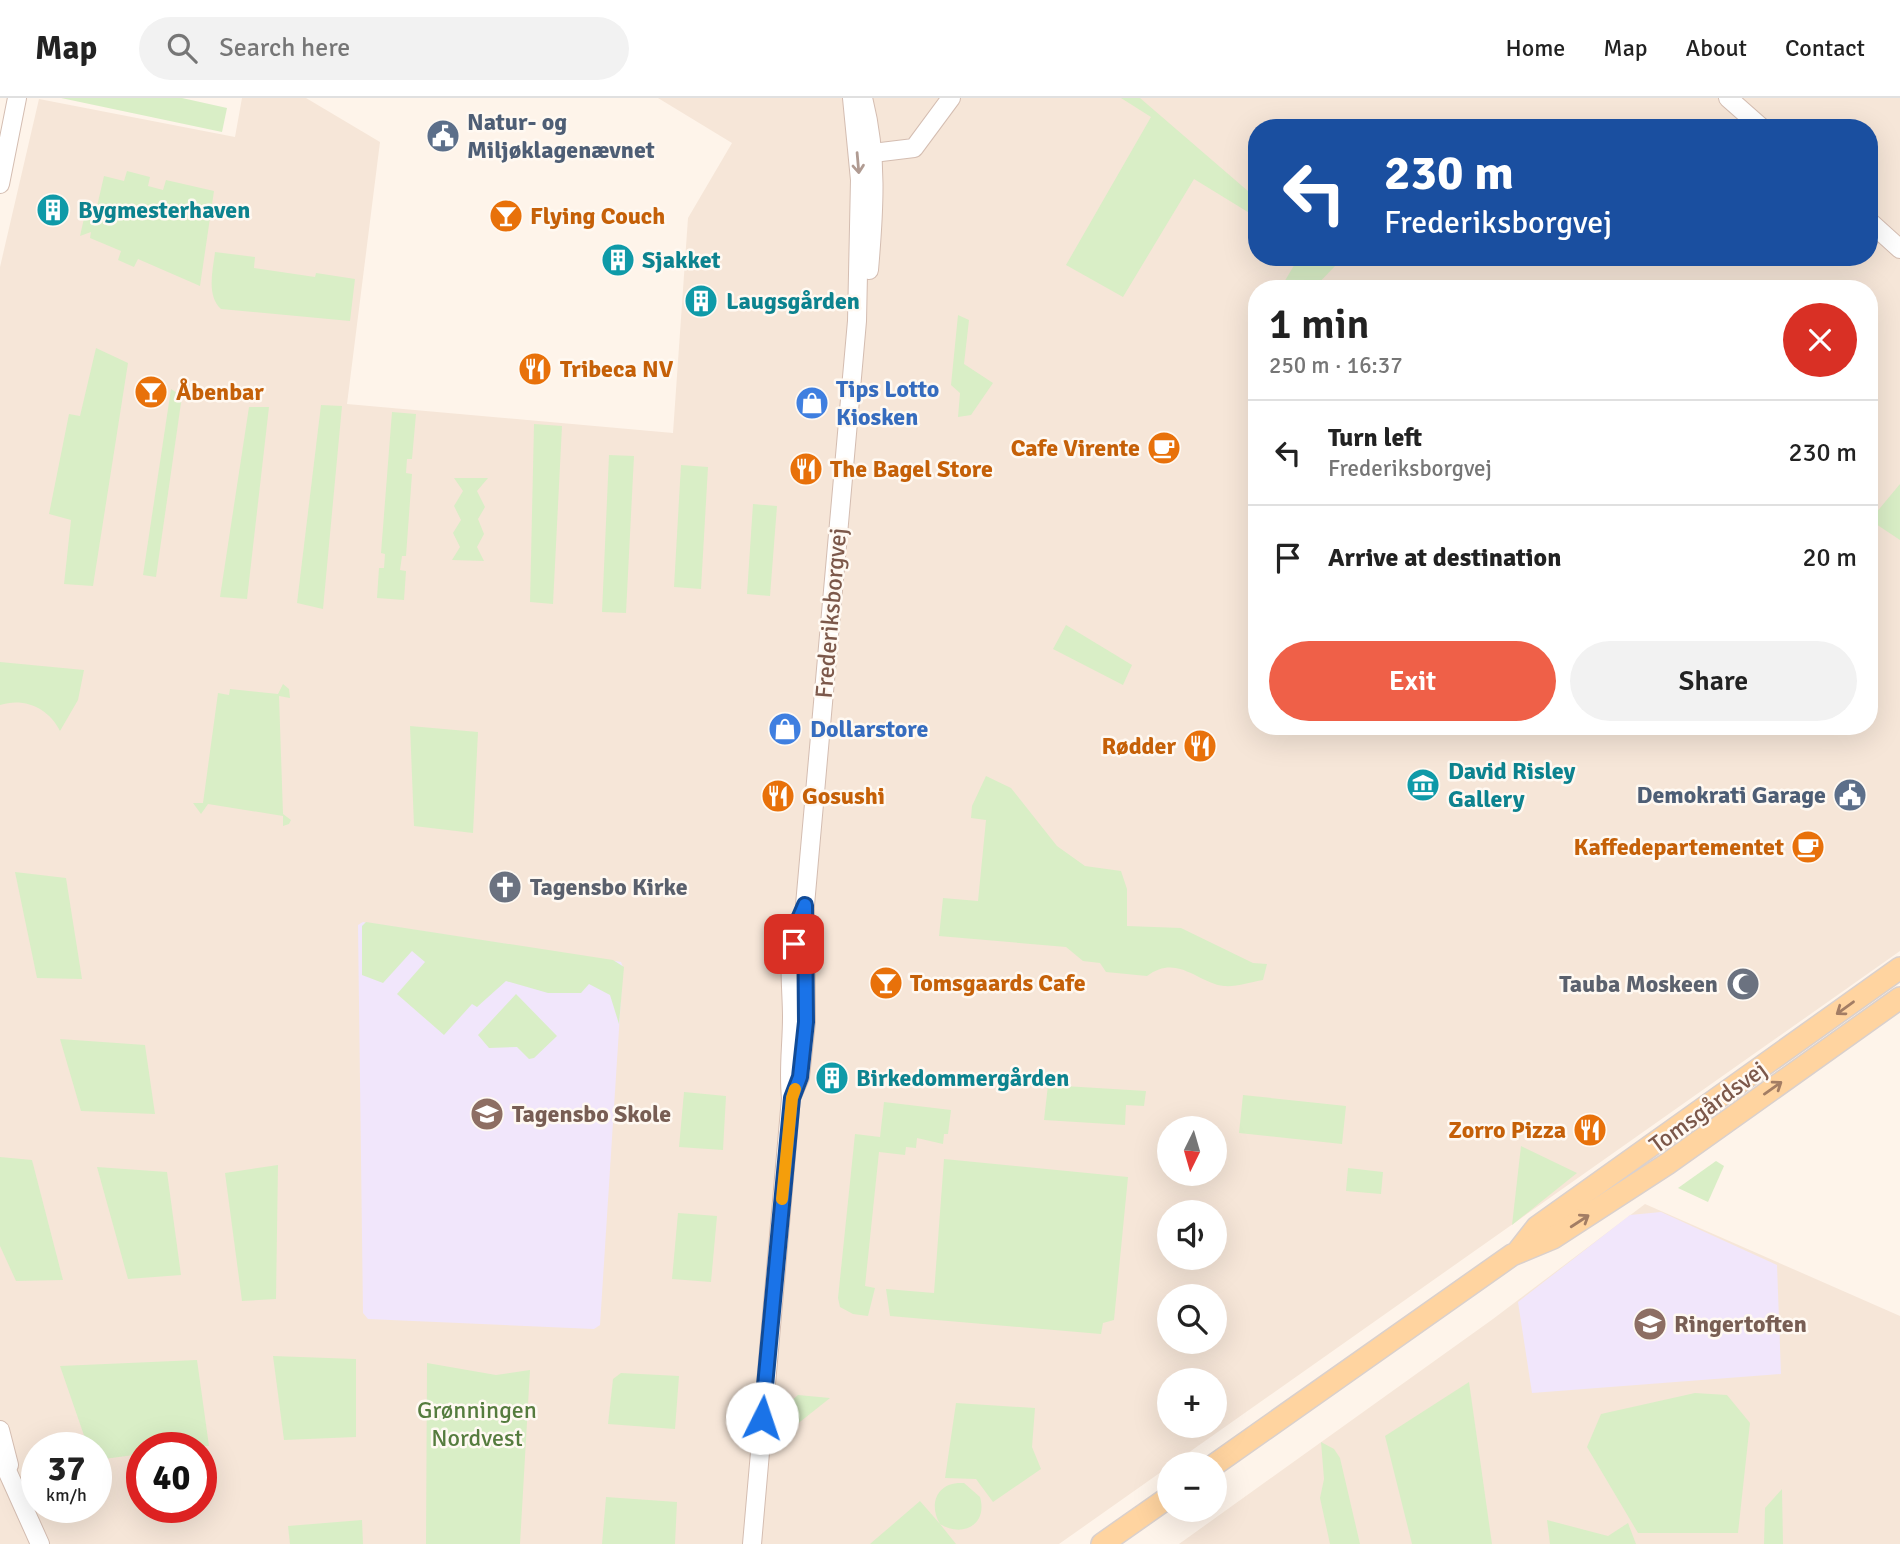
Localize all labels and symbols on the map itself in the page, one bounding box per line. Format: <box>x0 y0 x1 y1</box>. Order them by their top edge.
place label: Natur- og Miljøklagenævnet <box>467 107 655 165</box>
public building icon: Natur- og Miljøklagenævnet <box>424 117 462 155</box>
one-way arrow <box>852 151 865 173</box>
building icon: Bygmesterhaven <box>34 191 72 229</box>
place label: Bygmesterhaven <box>78 195 250 225</box>
bar icon: Flying Couch <box>487 197 525 235</box>
place label: Flying Couch <box>530 201 665 231</box>
building icon: Sjakket <box>599 241 637 279</box>
place label: Sjakket <box>642 245 721 275</box>
building icon: Laugsgården <box>682 282 720 320</box>
place label: Laugsgården <box>726 286 860 316</box>
restaurant icon: Tribeca NV <box>516 350 554 388</box>
place label: Tribeca NV <box>560 354 674 384</box>
bar icon: Åbenbar <box>132 373 170 411</box>
place label: Tips Lotto Kiosken <box>836 374 939 432</box>
place label: Åbenbar <box>176 377 264 407</box>
shop icon: Tips Lotto Kiosken <box>793 384 831 422</box>
cafe icon: Cafe Virente <box>1145 429 1183 467</box>
place label: Cafe Virente <box>1011 433 1140 463</box>
restaurant icon: The Bagel Store <box>787 450 825 488</box>
place label: The Bagel Store <box>830 454 993 484</box>
street label: Frederiksborgvej <box>809 526 853 700</box>
shop icon: Dollarstore <box>766 710 804 748</box>
place label: Dollarstore <box>810 714 928 744</box>
restaurant icon: Rødder <box>1181 727 1219 765</box>
place label: Rødder <box>1101 731 1176 761</box>
place label: David Risley Gallery <box>1448 756 1576 814</box>
museum icon: David Risley Gallery <box>1404 766 1442 804</box>
public building icon: Demokrati Garage <box>1831 776 1869 814</box>
restaurant icon: Gosushi <box>759 777 797 815</box>
place label: Demokrati Garage <box>1636 780 1826 810</box>
place label: Gosushi <box>802 781 885 811</box>
cafe icon: Kaffedepartementet <box>1789 828 1827 866</box>
place label: Kaffedepartementet <box>1574 832 1784 862</box>
church icon: Tagensbo Kirke <box>486 868 524 906</box>
place label: Tagensbo Kirke <box>530 872 688 902</box>
pin <box>764 914 824 974</box>
bar icon: Tomsgaards Cafe <box>867 964 905 1002</box>
mosque icon: Tauba Moskeen <box>1724 965 1762 1003</box>
place label: Tomsgaards Cafe <box>910 968 1086 998</box>
place label: Tauba Moskeen <box>1559 969 1718 999</box>
one-way arrow <box>1836 1001 1855 1015</box>
street label: Tomsgårdsvej <box>1643 1054 1773 1160</box>
building icon: Birkedommergården <box>813 1059 851 1097</box>
place label: Birkedommergården <box>856 1063 1069 1093</box>
one-way arrow <box>1763 1081 1782 1095</box>
school or university icon: Tagensbo Skole <box>468 1095 506 1133</box>
place label: Tagensbo Skole <box>512 1099 671 1129</box>
restaurant icon: Zorro Pizza <box>1571 1111 1609 1149</box>
place label: Zorro Pizza <box>1448 1115 1566 1145</box>
north arrow <box>1157 1116 1227 1186</box>
one-way arrow <box>1570 1213 1589 1228</box>
school or university icon: Ringertoften <box>1631 1305 1669 1343</box>
place label: Ringertoften <box>1674 1309 1807 1339</box>
position arrow <box>725 1381 799 1455</box>
park label: Grønningen Nordvest <box>417 1395 537 1453</box>
speed limit sign: 40 <box>126 1432 217 1523</box>

